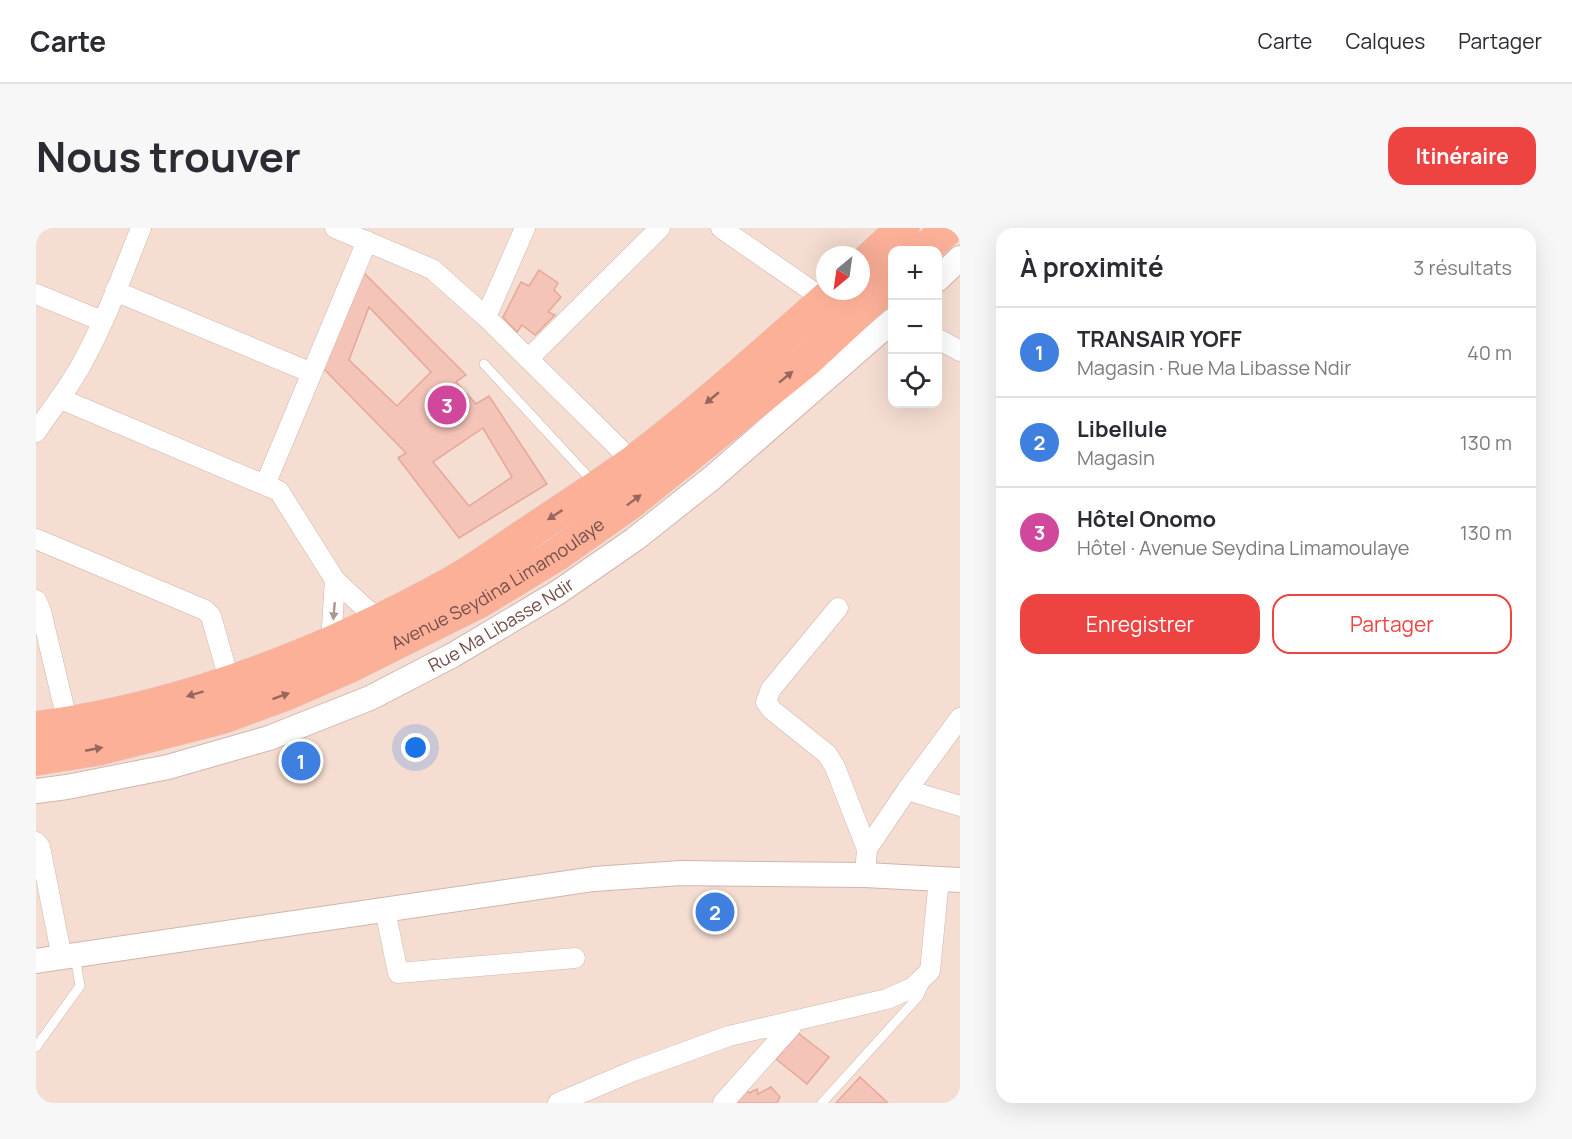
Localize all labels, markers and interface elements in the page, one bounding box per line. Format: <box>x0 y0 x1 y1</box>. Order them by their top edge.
text: Carte <box>30 22 106 60</box>
text: Carte <box>1258 27 1312 55</box>
text: Calques <box>1345 27 1425 55</box>
text: Partager <box>1458 27 1542 55</box>
text: Nous trouver <box>36 127 301 185</box>
button: Itinéraire <box>1388 127 1536 185</box>
north arrow <box>816 246 870 300</box>
map controls <box>888 246 942 408</box>
button: + <box>888 246 942 300</box>
text: À proximité <box>1020 249 1164 285</box>
text: 3 résultats <box>1413 254 1512 281</box>
button: − <box>888 300 942 354</box>
text: TRANSAIR YOFF <box>1077 324 1242 354</box>
text: 1 <box>1035 339 1044 366</box>
text: 40 m <box>1467 339 1512 366</box>
button: locate <box>888 354 942 408</box>
text: Magasin · Rue Ma Libasse Ndir <box>1077 354 1352 381</box>
one-way arrow <box>778 371 794 384</box>
pin: 3 <box>428 382 466 428</box>
one-way arrow <box>704 391 719 404</box>
text: Libellule <box>1077 414 1167 444</box>
text: 2 <box>1034 429 1045 456</box>
text: 130 m <box>1460 429 1512 456</box>
text: Magasin <box>1077 444 1155 471</box>
one-way arrow <box>626 493 642 506</box>
text: Hôtel Onomo <box>1077 504 1216 534</box>
one-way arrow <box>547 509 564 520</box>
street label: Avenue Seydina Limamoulaye <box>387 512 609 655</box>
text: 3 <box>1034 519 1045 546</box>
text: 130 m <box>1460 519 1512 546</box>
text: Hôtel · Avenue Seydina Limamoulaye <box>1077 534 1410 561</box>
street label: Rue Ma Libasse Ndir <box>424 572 579 677</box>
button: Enregistrer <box>1020 594 1260 654</box>
button: Partager <box>1272 594 1512 654</box>
one-way arrow <box>329 602 339 621</box>
one-way arrow <box>186 690 204 699</box>
one-way arrow <box>272 690 290 700</box>
your location <box>401 733 430 762</box>
pin: 1 <box>282 738 320 784</box>
one-way arrow <box>84 745 103 754</box>
pin: 2 <box>696 890 734 934</box>

